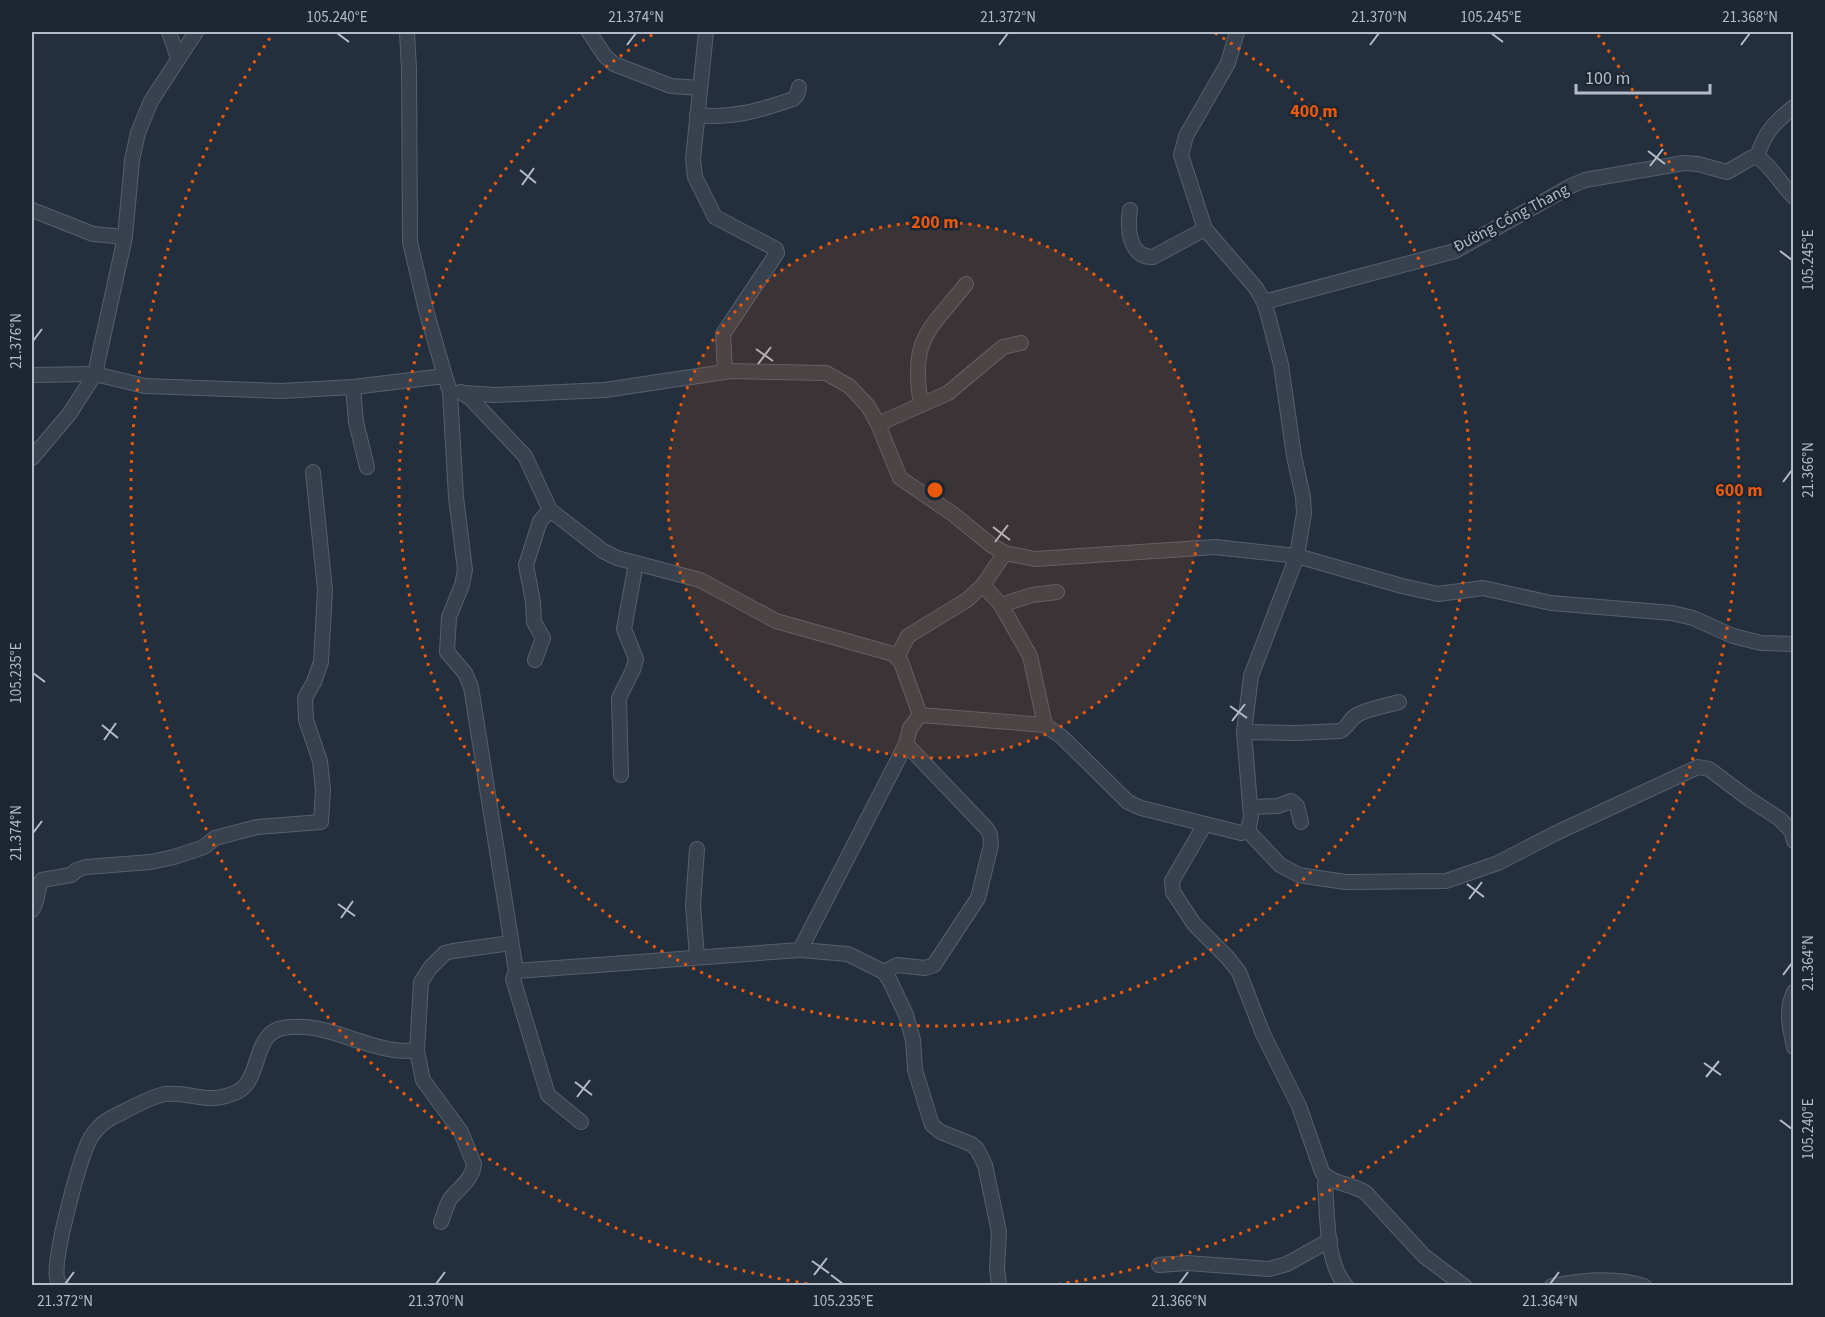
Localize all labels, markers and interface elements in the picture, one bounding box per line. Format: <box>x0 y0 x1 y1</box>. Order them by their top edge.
text: 105.240°E <box>306 7 368 28</box>
text: 21.374°N <box>608 7 664 28</box>
text: 21.372°N <box>980 7 1036 28</box>
text: 21.370°N <box>1351 7 1407 28</box>
text: 105.245°E <box>1460 7 1522 28</box>
text: 21.368°N <box>1722 7 1778 28</box>
scale bar <box>1576 57 1710 95</box>
text: 100 m <box>1585 66 1630 91</box>
text: 400 m <box>1290 99 1338 124</box>
street label: Đường Cổng Thang <box>1450 178 1572 258</box>
text: 200 m <box>911 210 959 235</box>
text: 105.245°E <box>1798 229 1819 291</box>
text: 21.376°N <box>6 313 27 369</box>
text: 21.366°N <box>1798 442 1819 498</box>
text: 600 m <box>1715 478 1763 503</box>
centre of rings <box>925 480 945 500</box>
text: 105.235°E <box>6 642 27 704</box>
text: 21.374°N <box>6 805 27 861</box>
text: 21.364°N <box>1798 935 1819 991</box>
text: 105.240°E <box>1798 1098 1819 1160</box>
text: 21.372°N <box>37 1291 93 1312</box>
text: 21.370°N <box>408 1291 464 1312</box>
text: 105.235°E <box>812 1291 874 1312</box>
text: 21.366°N <box>1151 1291 1207 1312</box>
text: 21.364°N <box>1522 1291 1578 1312</box>

